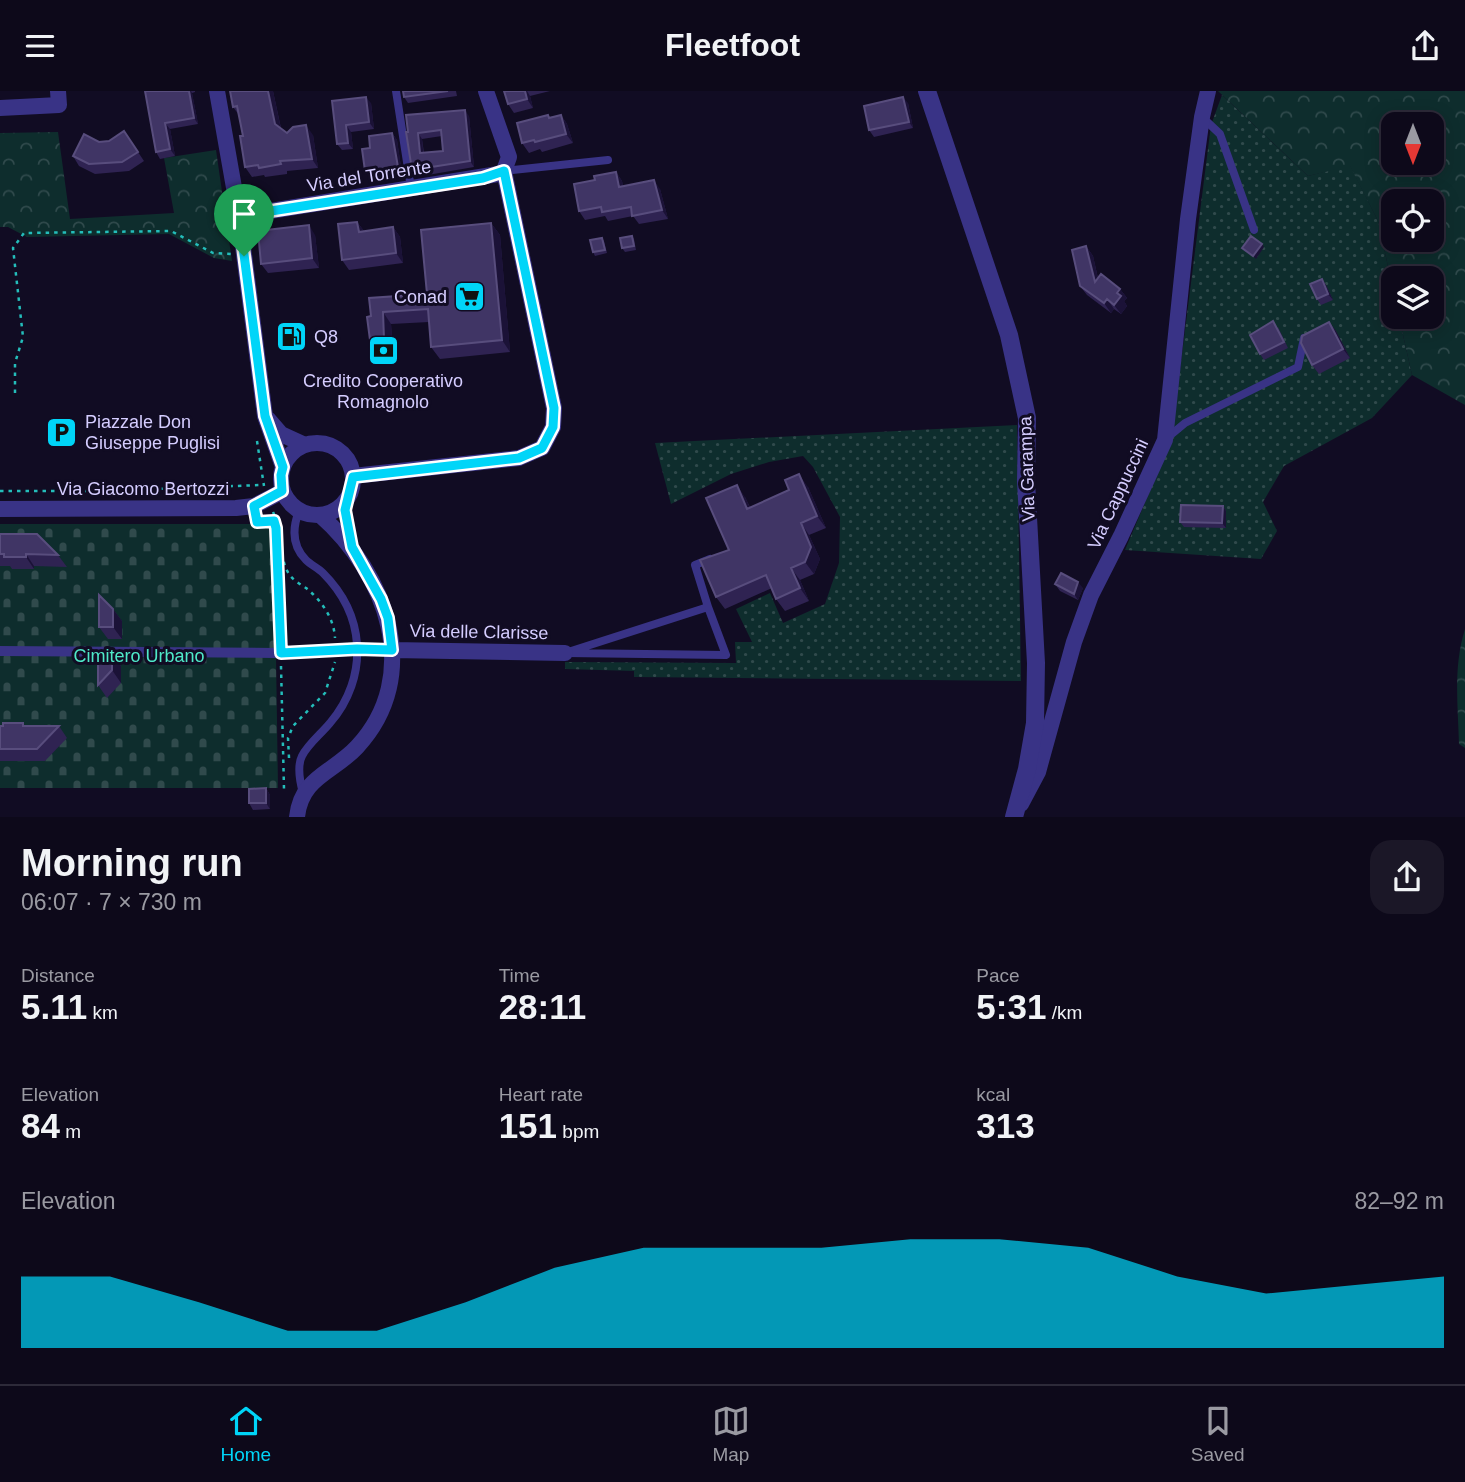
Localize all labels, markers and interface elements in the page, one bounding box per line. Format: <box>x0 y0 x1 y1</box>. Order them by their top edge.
icon: menu <box>21 27 59 65</box>
text: Fleetfoot <box>665 27 800 63</box>
icon: share <box>1406 27 1444 65</box>
north arrow <box>1381 112 1444 175</box>
map controls <box>1381 112 1444 329</box>
street label: Via del Torrente <box>305 156 433 196</box>
pin <box>214 184 274 256</box>
button: locate <box>1381 189 1444 252</box>
icon: arrive <box>225 195 263 233</box>
button: layers <box>1381 266 1444 329</box>
supermarket icon: Conad <box>453 280 487 314</box>
place label: Conad <box>394 287 447 307</box>
fuel station icon: Q8 <box>274 320 308 354</box>
place label: Q8 <box>314 327 338 347</box>
bank icon: Credito Cooperativo Romagnolo <box>366 333 400 367</box>
place label: Credito Cooperativo Romagnolo <box>303 371 463 412</box>
place label: Piazzale Don Giuseppe Puglisi <box>85 412 220 453</box>
parking icon: Piazzale Don Giuseppe Puglisi <box>45 415 79 449</box>
street label: Via Garampa <box>1015 415 1039 522</box>
street label: Via Cappuccini <box>1084 436 1152 552</box>
street label: Via Giacomo Bertozzi <box>57 479 229 499</box>
street label: Via delle Clarisse <box>409 621 549 643</box>
park label: Cimitero Urbano <box>73 646 205 666</box>
button: share <box>1370 840 1444 914</box>
text: Morning run <box>21 842 243 884</box>
text: 06:07 · 7 × 730 m <box>21 889 202 915</box>
text: Distance <box>21 965 95 986</box>
text: Time <box>499 965 540 986</box>
text: Pace <box>976 965 1020 986</box>
text: 5.11 <box>21 987 87 1026</box>
text: 28:11 <box>499 987 586 1026</box>
text: 5:31 <box>976 987 1046 1026</box>
text: km <box>87 1002 118 1023</box>
text: /km <box>1046 1002 1082 1023</box>
text: Elevation <box>21 1084 99 1105</box>
text: Heart rate <box>499 1084 583 1105</box>
text: kcal <box>976 1084 1010 1105</box>
text: 84 <box>21 1106 60 1145</box>
text: 151 <box>499 1106 557 1145</box>
text: 313 <box>976 1106 1035 1145</box>
text: m <box>60 1121 81 1142</box>
text: bpm <box>557 1121 599 1142</box>
text: Elevation <box>21 1188 116 1214</box>
text: 82–92 m <box>1354 1188 1444 1214</box>
tab: Home <box>220 1402 271 1466</box>
tab: Map <box>712 1402 750 1466</box>
tab: Saved <box>1191 1402 1245 1466</box>

